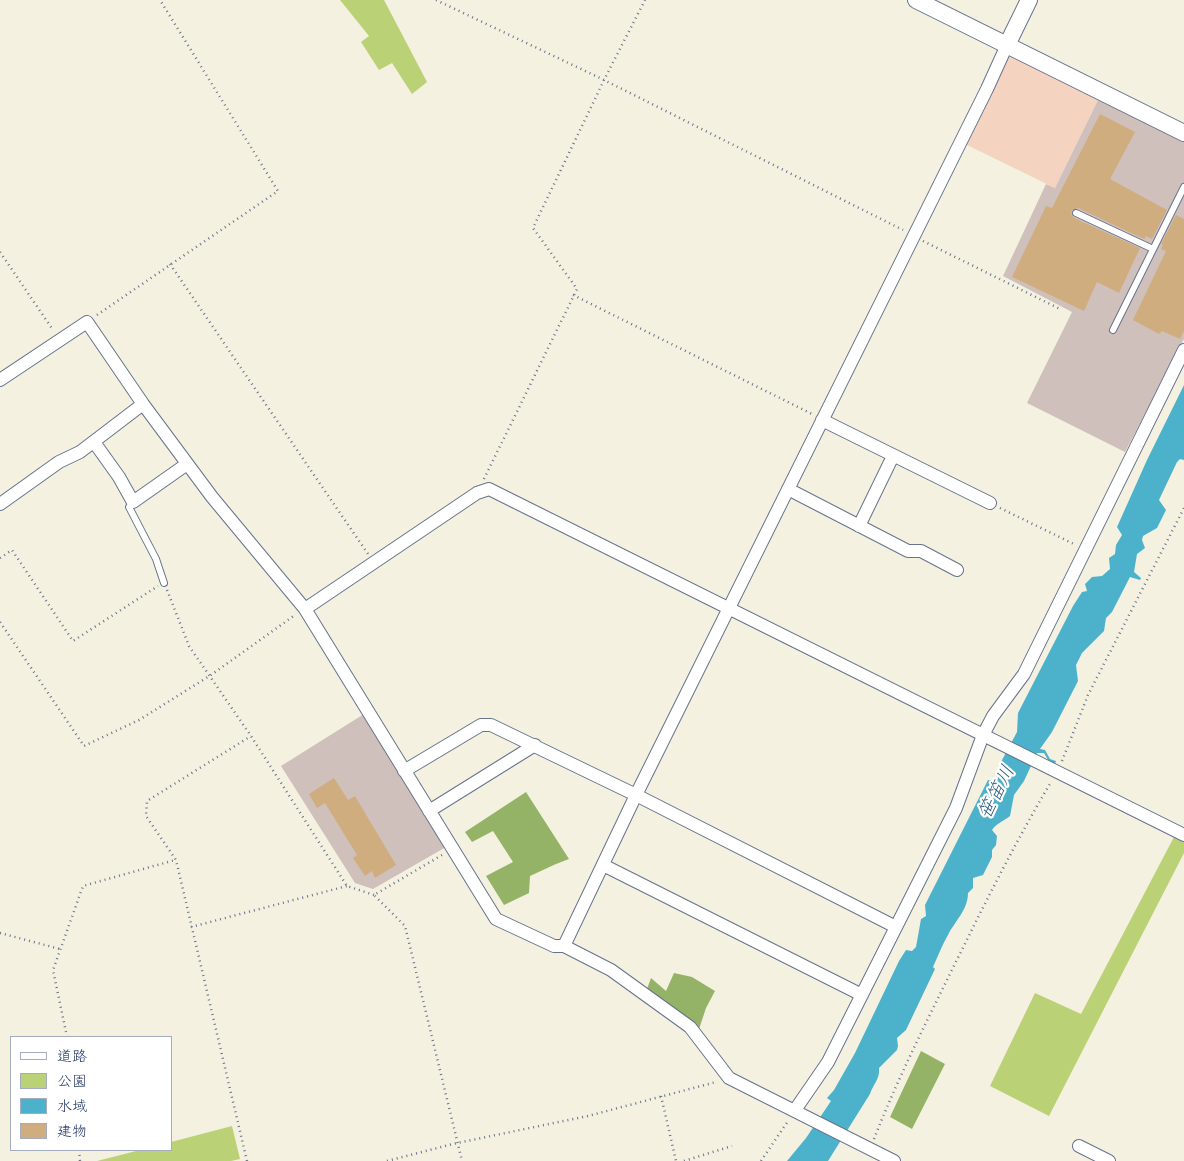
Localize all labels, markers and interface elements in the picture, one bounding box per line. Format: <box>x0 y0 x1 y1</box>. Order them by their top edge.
water label: 笹笛川 <box>975 762 1021 824</box>
legend <box>10 1036 172 1151</box>
text: 道路 <box>57 1047 87 1067</box>
text: 公園 <box>57 1072 87 1092</box>
text: 水域 <box>57 1097 87 1117</box>
text: 建物 <box>57 1122 87 1142</box>

